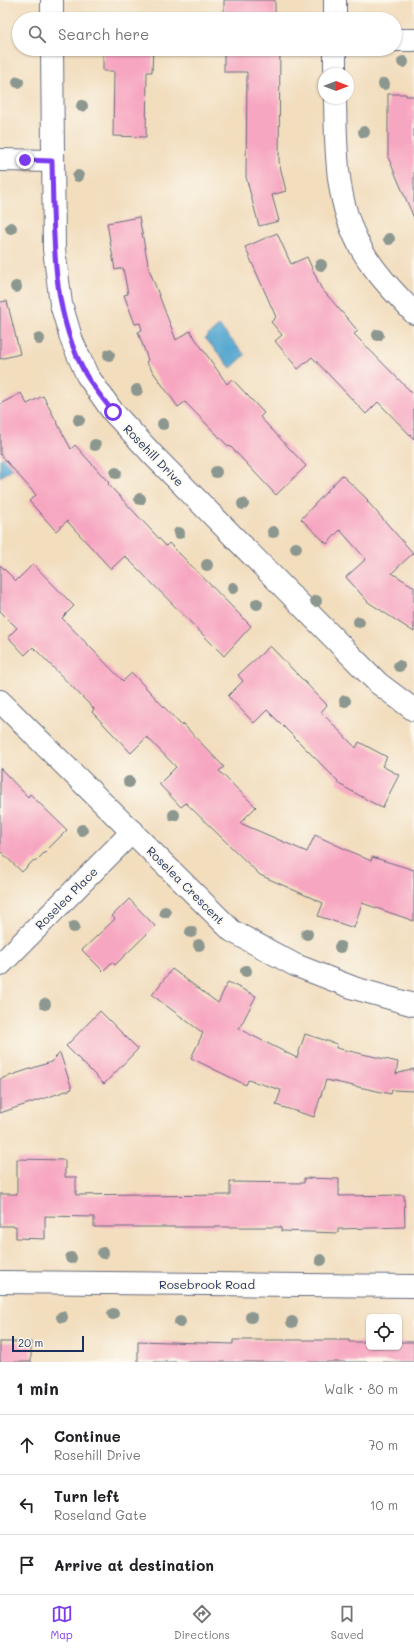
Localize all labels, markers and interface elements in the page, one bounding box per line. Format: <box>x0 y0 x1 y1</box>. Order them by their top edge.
search box <box>12 12 402 56</box>
icon: search <box>26 23 48 45</box>
text: Search here <box>58 24 149 44</box>
north arrow <box>318 68 354 104</box>
route end <box>16 151 34 169</box>
route start <box>104 403 122 421</box>
street label: Rosehill Drive <box>120 421 188 489</box>
street label: Roselea Crescent <box>144 843 228 927</box>
street label: Roselea Place <box>31 863 101 933</box>
street label: Rosebrook Road <box>159 1276 255 1292</box>
map controls <box>366 1314 402 1350</box>
button: locate <box>366 1314 402 1350</box>
scale bar <box>12 1334 84 1353</box>
text: 20 m <box>18 1335 43 1350</box>
text: 1 min <box>16 1377 59 1399</box>
text: Walk · 80 m <box>324 1380 398 1397</box>
text: Continue <box>54 1426 121 1446</box>
icon: ahead <box>16 1434 38 1456</box>
text: 70 m <box>368 1436 398 1453</box>
text: Rosehill Drive <box>54 1446 141 1463</box>
text: Turn left <box>54 1486 119 1506</box>
icon: left <box>16 1494 38 1516</box>
text: 10 m <box>370 1496 398 1513</box>
text: Roseland Gate <box>54 1506 147 1523</box>
icon: arrive <box>16 1554 38 1576</box>
text: Arrive at destination <box>54 1555 214 1575</box>
tab: Map <box>51 1603 73 1642</box>
tab: Directions <box>174 1603 230 1642</box>
tab: Saved <box>331 1603 363 1642</box>

